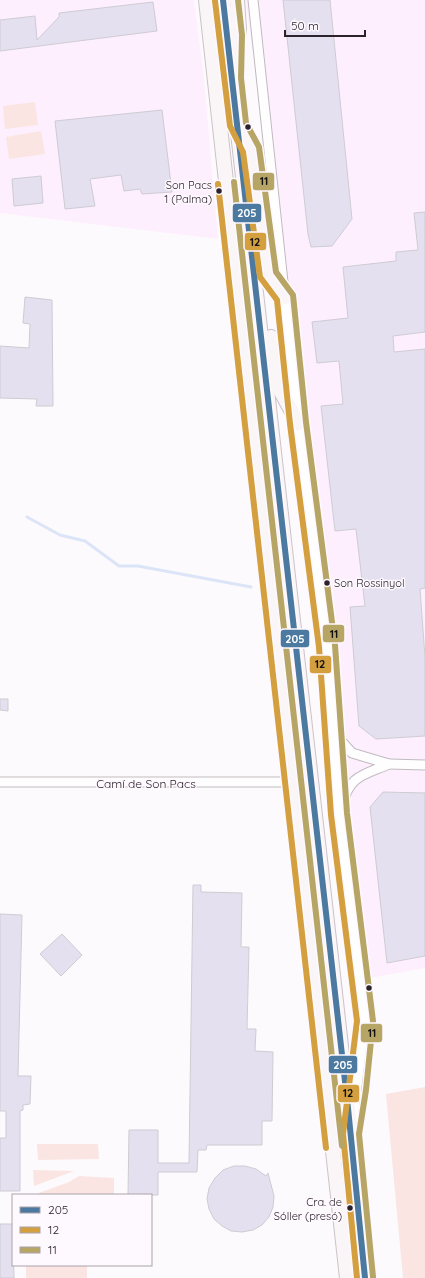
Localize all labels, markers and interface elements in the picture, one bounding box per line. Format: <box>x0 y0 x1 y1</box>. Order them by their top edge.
scale bar <box>285 12 365 38</box>
text: 50 m <box>291 18 319 33</box>
unlabelled marker <box>243 122 253 132</box>
line badge: 11 <box>252 172 275 191</box>
text: 11 <box>260 174 268 188</box>
place label: Son Pacs 1 (Palma) <box>164 178 212 206</box>
marker: Son Pacs 1 (Palma) <box>214 186 224 196</box>
line badge: 205 <box>232 203 262 223</box>
text: 205 <box>237 206 257 220</box>
line badge: 12 <box>244 232 267 251</box>
text: 12 <box>250 235 260 249</box>
place label: Son Rossinyol <box>334 576 405 590</box>
marker: Son Rossinyol <box>322 578 332 588</box>
line badge: 11 <box>322 624 345 643</box>
text: 11 <box>330 627 338 641</box>
line badge: 205 <box>280 629 310 648</box>
text: 205 <box>285 632 305 646</box>
line badge: 12 <box>309 655 332 674</box>
text: 12 <box>315 657 325 671</box>
street label: Camí de Son Pacs <box>96 776 196 791</box>
unlabelled marker <box>364 983 374 993</box>
line badge: 11 <box>360 1023 383 1043</box>
text: 11 <box>368 1026 376 1040</box>
line badge: 205 <box>328 1055 358 1074</box>
text: 205 <box>333 1058 353 1072</box>
line badge: 12 <box>337 1084 360 1103</box>
text: 12 <box>343 1086 353 1100</box>
legend <box>12 1194 152 1266</box>
place label: Cra. de Sóller (presó) <box>274 1195 342 1223</box>
text: 205 <box>48 1202 68 1217</box>
marker: Cra. de Sóller (presó) <box>345 1203 355 1213</box>
text: 12 <box>48 1222 59 1237</box>
text: 11 <box>48 1242 57 1257</box>

